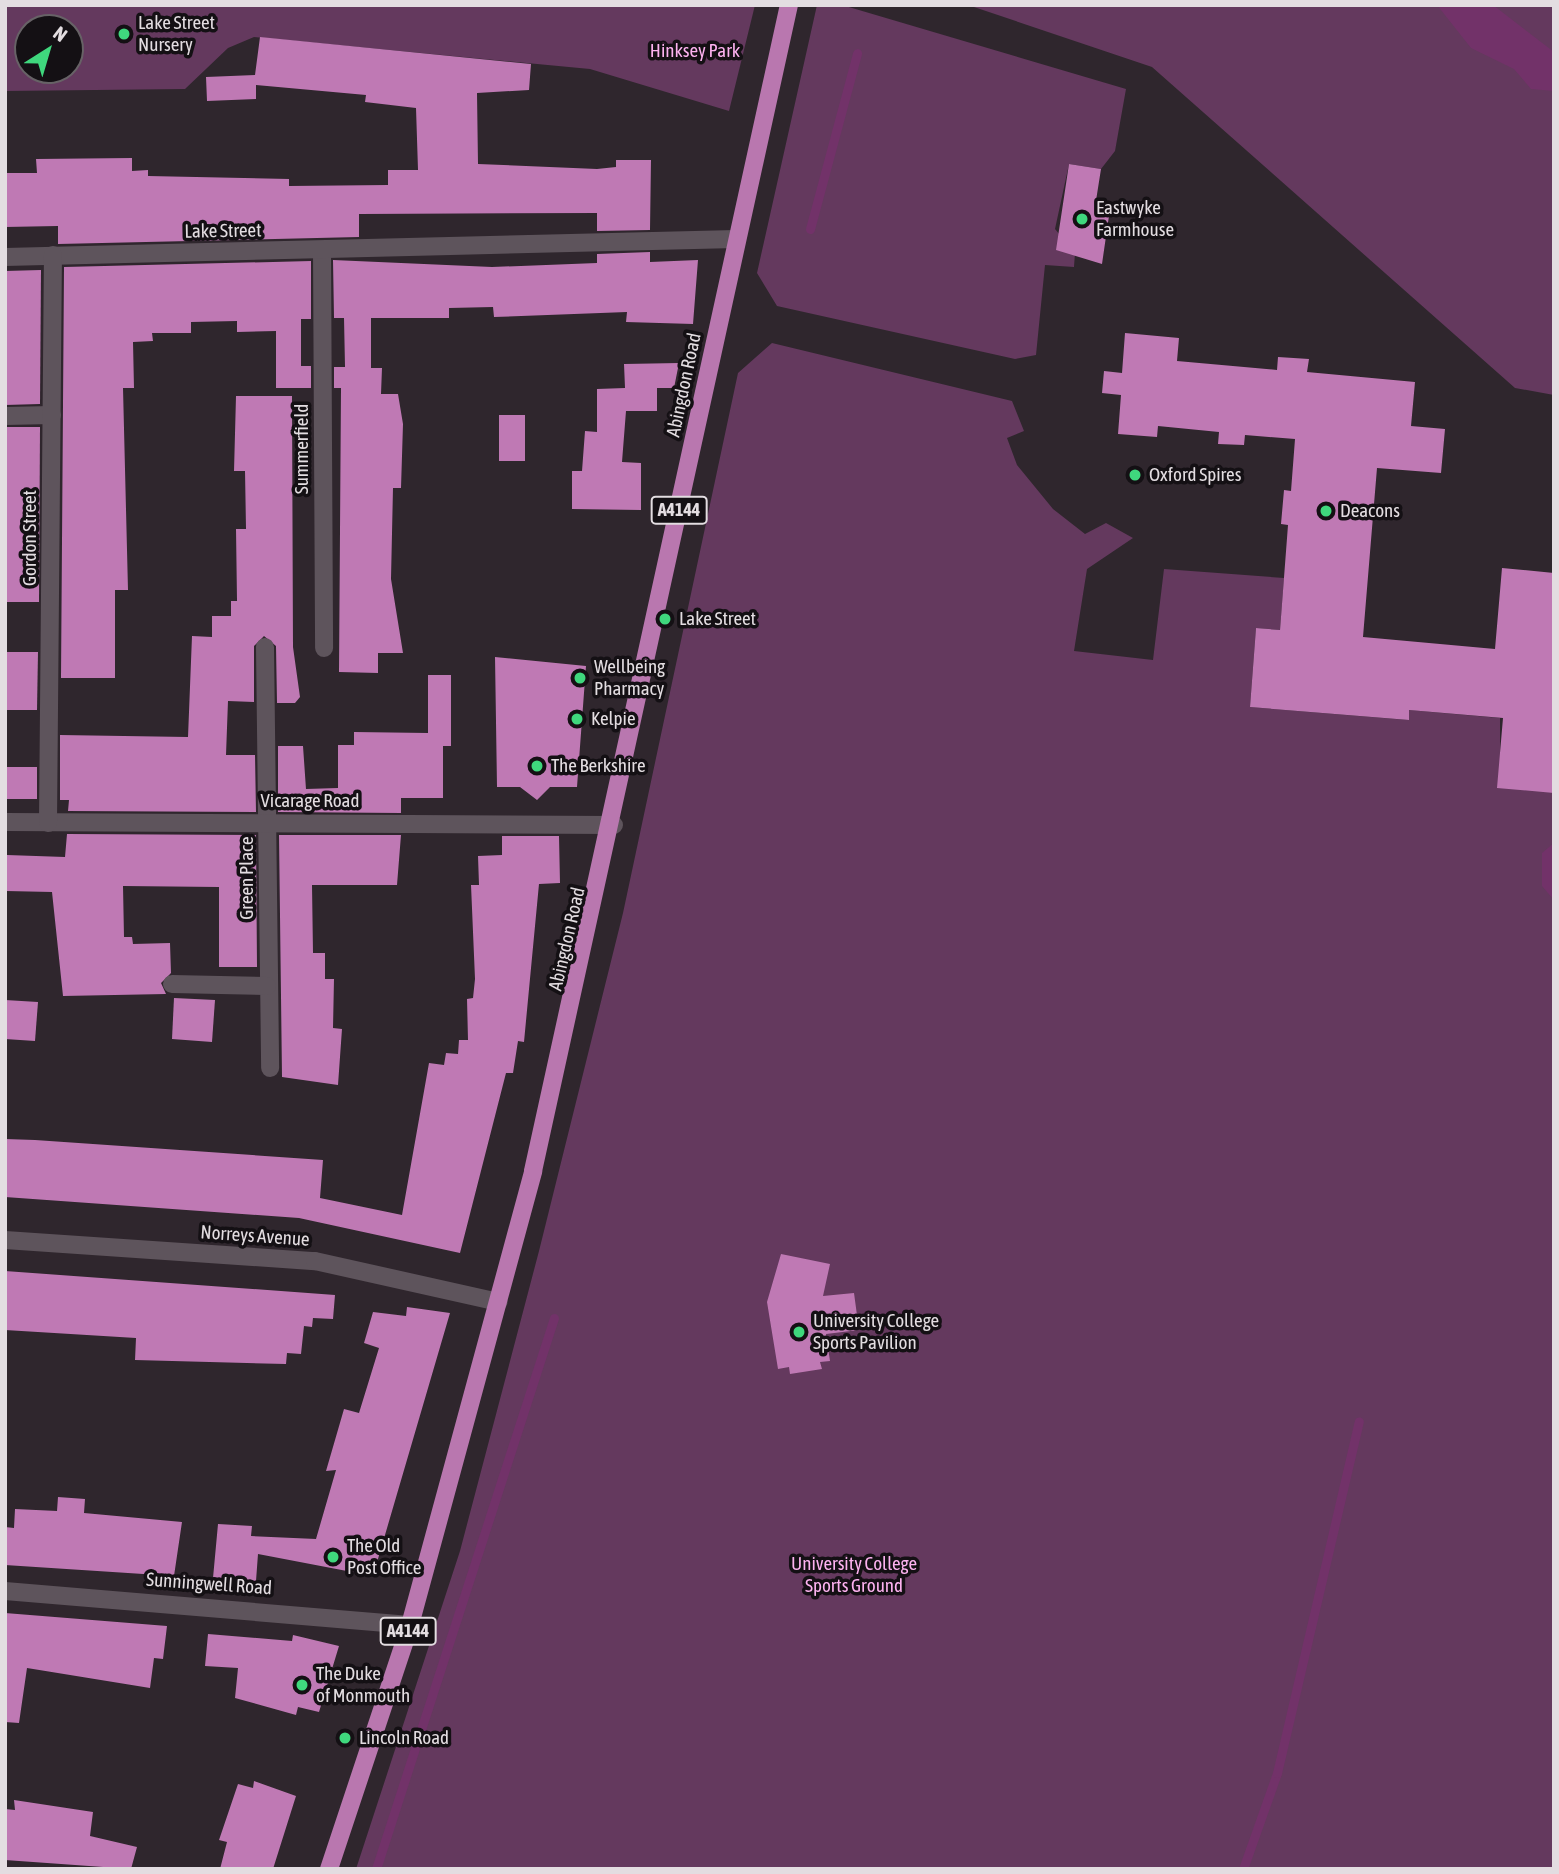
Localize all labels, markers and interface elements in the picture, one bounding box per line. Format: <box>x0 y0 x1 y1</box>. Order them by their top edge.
place label: Lake Street Nursery <box>138 12 215 56</box>
north arrow <box>14 14 84 84</box>
text: N <box>49 22 72 46</box>
marker: Lake Street Nursery <box>116 26 132 42</box>
park label: Hinksey Park <box>650 40 740 62</box>
place label: Eastwyke Farmhouse <box>1096 197 1174 241</box>
marker: Eastwyke Farmhouse <box>1074 211 1090 227</box>
street label: Lake Street <box>184 219 262 243</box>
street label: Abingdon Road <box>662 331 706 439</box>
street label: Summerfield <box>291 404 313 494</box>
place label: Oxford Spires <box>1149 464 1241 486</box>
marker: Oxford Spires <box>1127 467 1143 483</box>
street label: Gordon Street <box>19 490 41 586</box>
road number: A4144 <box>649 496 709 524</box>
place label: Deacons <box>1340 500 1400 522</box>
marker: Deacons <box>1318 503 1334 519</box>
place label: Lake Street <box>679 608 756 630</box>
marker: Lake Street <box>657 611 673 627</box>
place label: Wellbeing Pharmacy <box>594 656 665 700</box>
marker: Wellbeing Pharmacy <box>572 670 588 686</box>
place label: Kelpie <box>591 708 636 730</box>
marker: Kelpie <box>569 711 585 727</box>
place label: The Berkshire <box>551 755 646 777</box>
marker: The Berkshire <box>529 758 545 774</box>
street label: Vicarage Road <box>261 790 359 812</box>
street label: Green Place <box>236 836 258 920</box>
street label: Abingdon Road <box>544 885 590 993</box>
street label: Norreys Avenue <box>200 1221 310 1251</box>
place label: University College Sports Pavilion <box>813 1310 939 1354</box>
marker: University College Sports Pavilion <box>791 1324 807 1340</box>
place label: The Old Post Office <box>347 1535 421 1579</box>
marker: The Old Post Office <box>325 1549 341 1565</box>
park label: University College Sports Ground <box>791 1553 917 1597</box>
street label: Sunningwell Road <box>145 1568 273 1600</box>
road number: A4144 <box>378 1616 438 1646</box>
place label: The Duke of Monmouth <box>316 1663 410 1707</box>
marker: The Duke of Monmouth <box>294 1677 310 1693</box>
place label: Lincoln Road <box>359 1727 449 1749</box>
marker: Lincoln Road <box>337 1730 353 1746</box>

